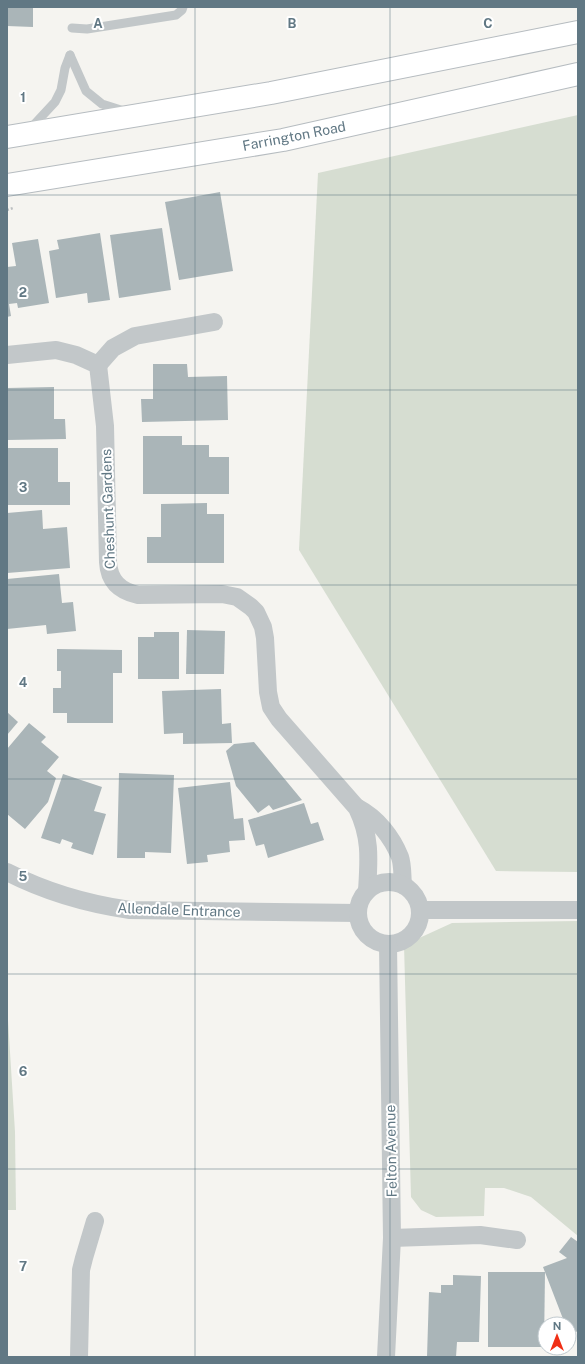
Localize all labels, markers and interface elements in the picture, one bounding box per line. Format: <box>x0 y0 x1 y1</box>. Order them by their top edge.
text: A <box>93 16 103 31</box>
text: B <box>288 16 297 31</box>
text: C <box>483 16 493 31</box>
text: 1 <box>20 90 26 105</box>
street label: Farrington Road <box>241 118 347 154</box>
text: 2 <box>19 285 27 300</box>
street label: Cheshunt Gardens <box>98 449 118 569</box>
text: 3 <box>19 480 28 495</box>
text: 4 <box>19 675 28 690</box>
text: 5 <box>19 869 28 884</box>
street label: Allendale Entrance <box>117 900 241 920</box>
text: 6 <box>19 1064 28 1079</box>
street label: Felton Avenue <box>382 1105 400 1197</box>
text: 7 <box>19 1259 27 1274</box>
north arrow <box>537 1316 577 1356</box>
text: N <box>553 1320 561 1332</box>

